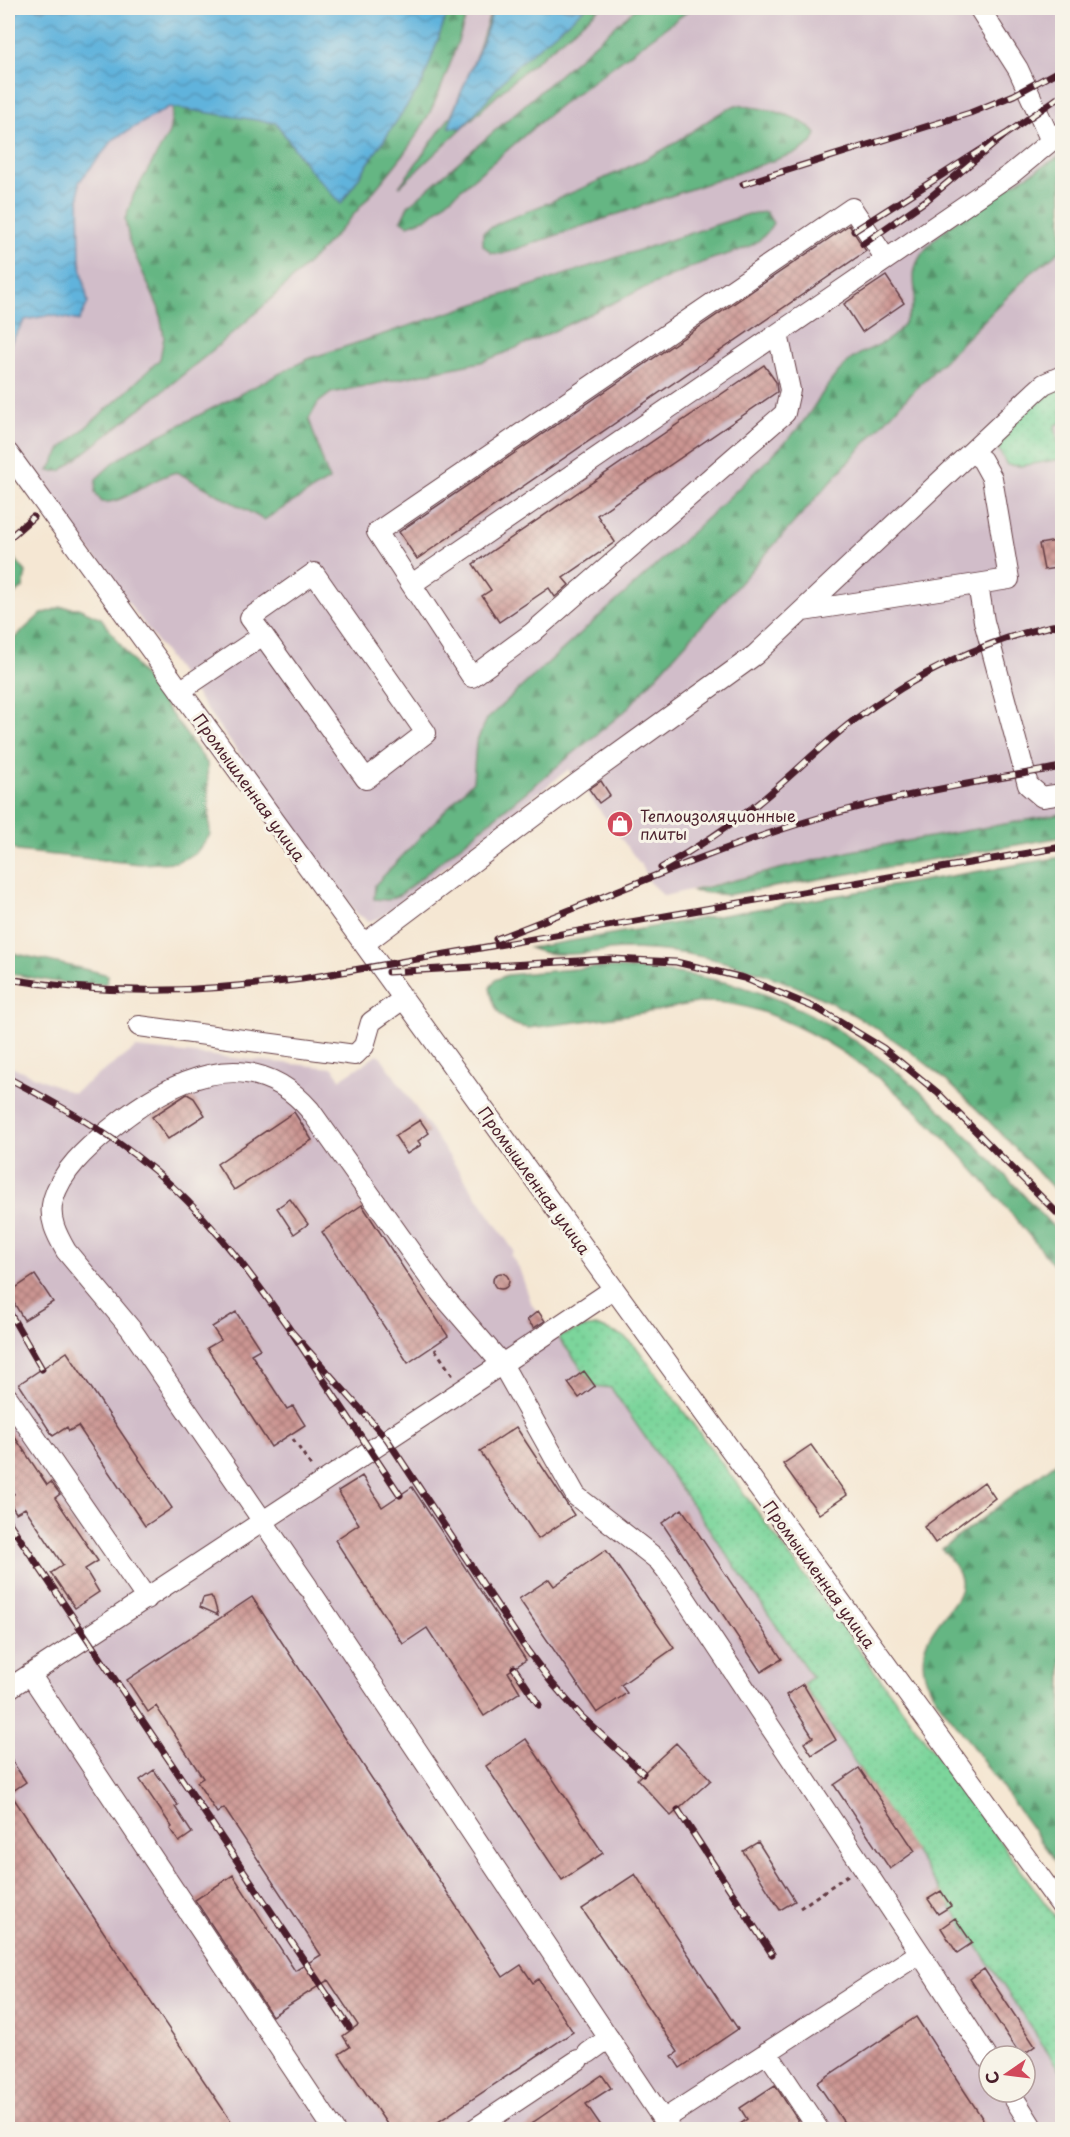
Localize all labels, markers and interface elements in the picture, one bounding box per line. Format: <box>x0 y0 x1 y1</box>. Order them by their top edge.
street label: Промышленная улица <box>188 708 312 866</box>
place label: Теплоизоляционные плиты <box>640 803 796 845</box>
shop icon: Теплоизоляционные плиты <box>605 809 635 839</box>
street label: Промышленная улица <box>473 1101 597 1259</box>
street label: Промышленная улица <box>758 1495 882 1653</box>
north arrow <box>977 2044 1037 2104</box>
text: С <box>978 2069 1005 2087</box>

